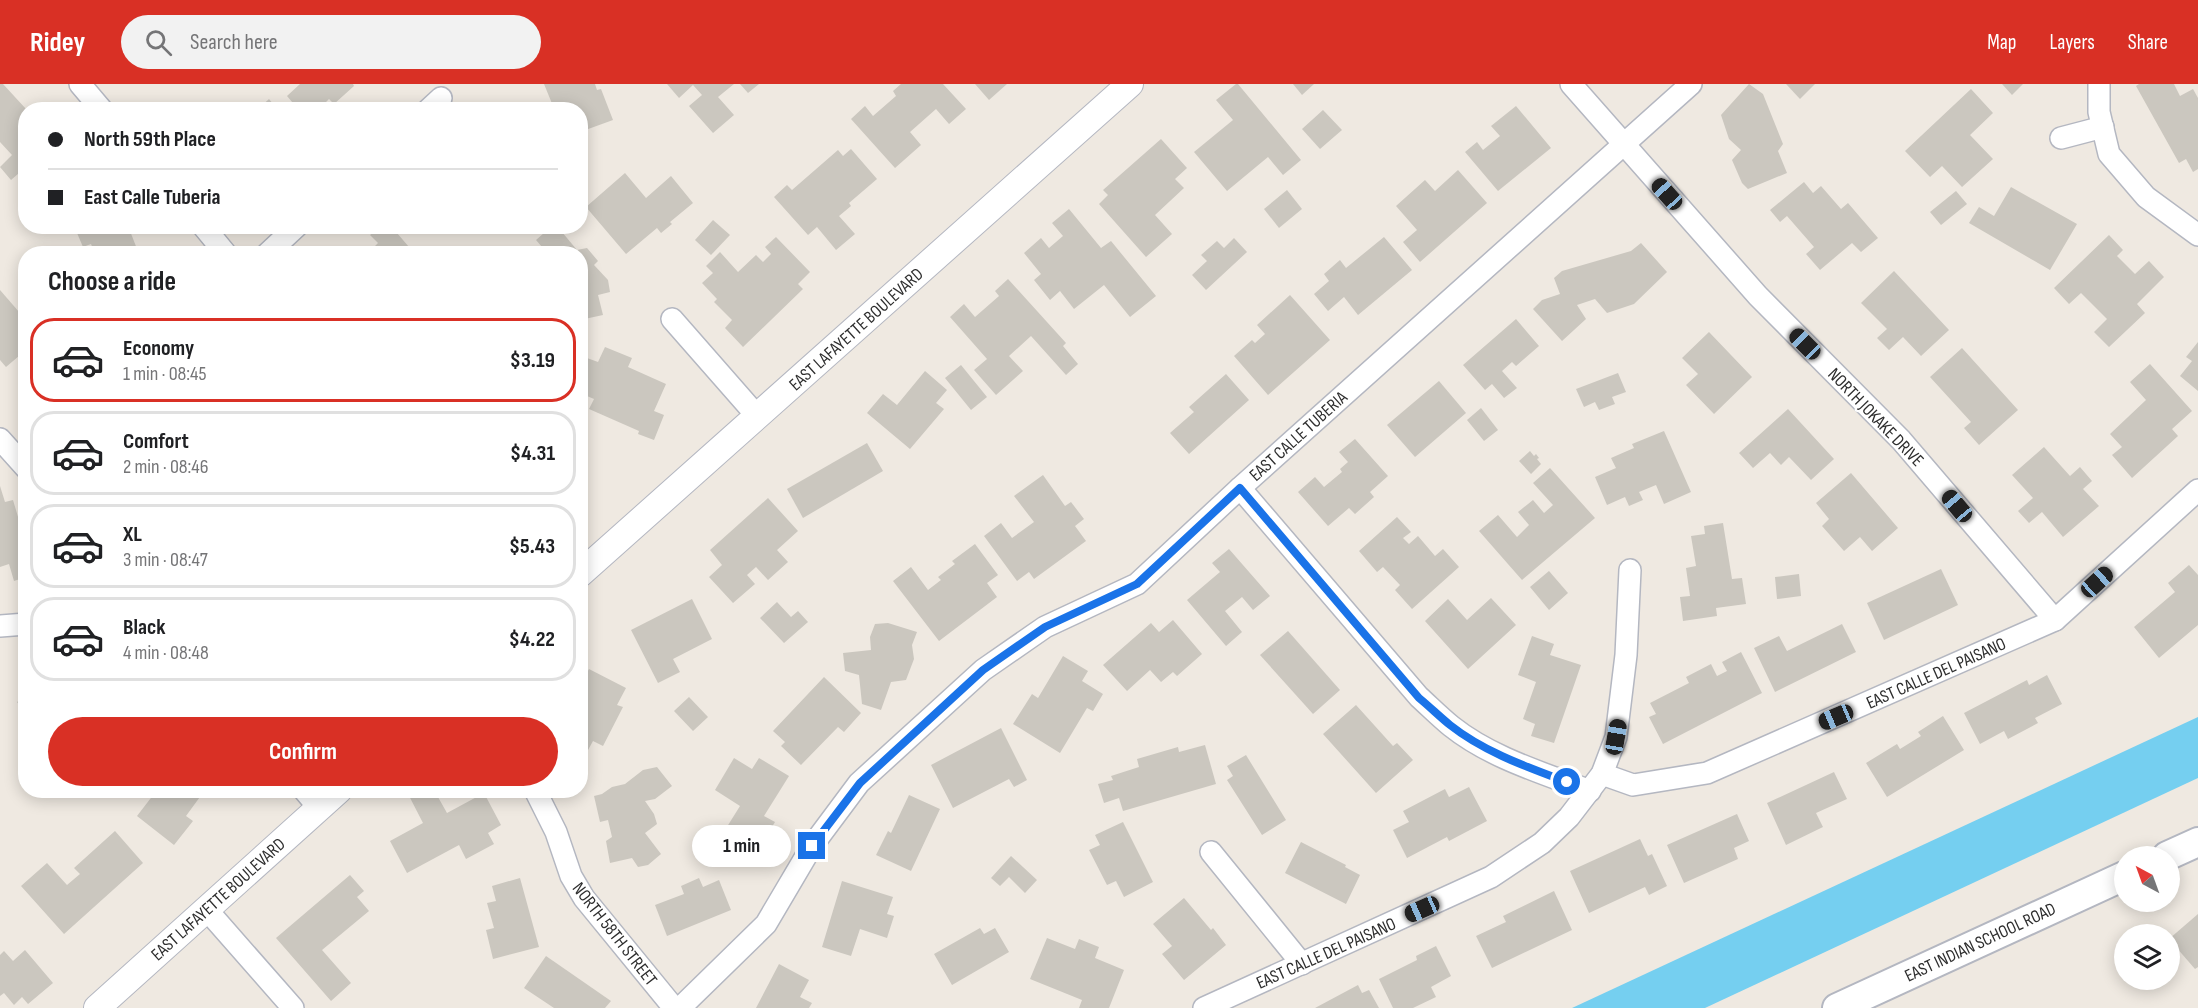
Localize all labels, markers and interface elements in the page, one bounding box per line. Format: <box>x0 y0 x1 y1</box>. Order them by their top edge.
search box <box>121 15 541 69</box>
text: Ridey <box>30 26 85 59</box>
icon: search <box>142 26 175 59</box>
text: Search here <box>190 29 278 56</box>
text: Map <box>1987 30 2016 55</box>
text: Layers <box>2049 30 2095 55</box>
text: Share <box>2128 30 2168 55</box>
text: North 59th Place <box>84 126 216 153</box>
car <box>1648 175 1686 213</box>
text: East Calle Tuberia <box>84 184 220 211</box>
street label: EAST LAFAYETTE BOULEVARD <box>785 264 928 395</box>
text: Choose a ride <box>48 266 176 298</box>
car <box>1786 325 1824 363</box>
icon: car <box>51 333 105 387</box>
text: Economy <box>123 335 194 362</box>
text: $3.19 <box>510 347 555 374</box>
text: 1 min · 08:45 <box>123 362 207 386</box>
street label: NORTH JOKAKE DRIVE <box>1823 364 1928 471</box>
street label: EAST CALLE TUBERIA <box>1245 387 1352 486</box>
icon: car <box>51 426 105 480</box>
text: Comfort <box>123 428 189 455</box>
text: $4.31 <box>510 440 555 467</box>
text: 2 min · 08:46 <box>123 455 208 479</box>
car <box>1939 486 1975 526</box>
icon: car <box>51 519 105 573</box>
text: XL <box>123 521 142 548</box>
text: $5.43 <box>509 533 555 560</box>
text: 3 min · 08:47 <box>123 548 208 572</box>
car <box>2078 563 2116 601</box>
icon: car <box>51 612 105 666</box>
text: Black <box>123 614 165 641</box>
text: $4.22 <box>509 626 555 653</box>
street label: EAST CALLE DEL PAISANO <box>1863 633 2009 714</box>
text: 4 min · 08:48 <box>123 641 209 665</box>
car <box>1816 702 1856 732</box>
button: Confirm <box>48 717 558 786</box>
car <box>1604 718 1628 756</box>
route start <box>1553 768 1580 795</box>
callout: 1 min <box>692 825 791 867</box>
route end <box>798 832 825 859</box>
street label: EAST LAFAYETTE BOULEVARD <box>147 834 290 965</box>
text: 1 min <box>723 834 760 858</box>
north arrow <box>2114 846 2180 912</box>
map controls <box>2114 846 2180 990</box>
street label: NORTH 58TH STREET <box>568 879 661 990</box>
car <box>1402 893 1442 925</box>
street label: EAST INDIAN SCHOOL ROAD <box>1901 898 2059 987</box>
street label: EAST CALLE DEL PAISANO <box>1253 913 1399 994</box>
button: layers <box>2114 924 2180 990</box>

